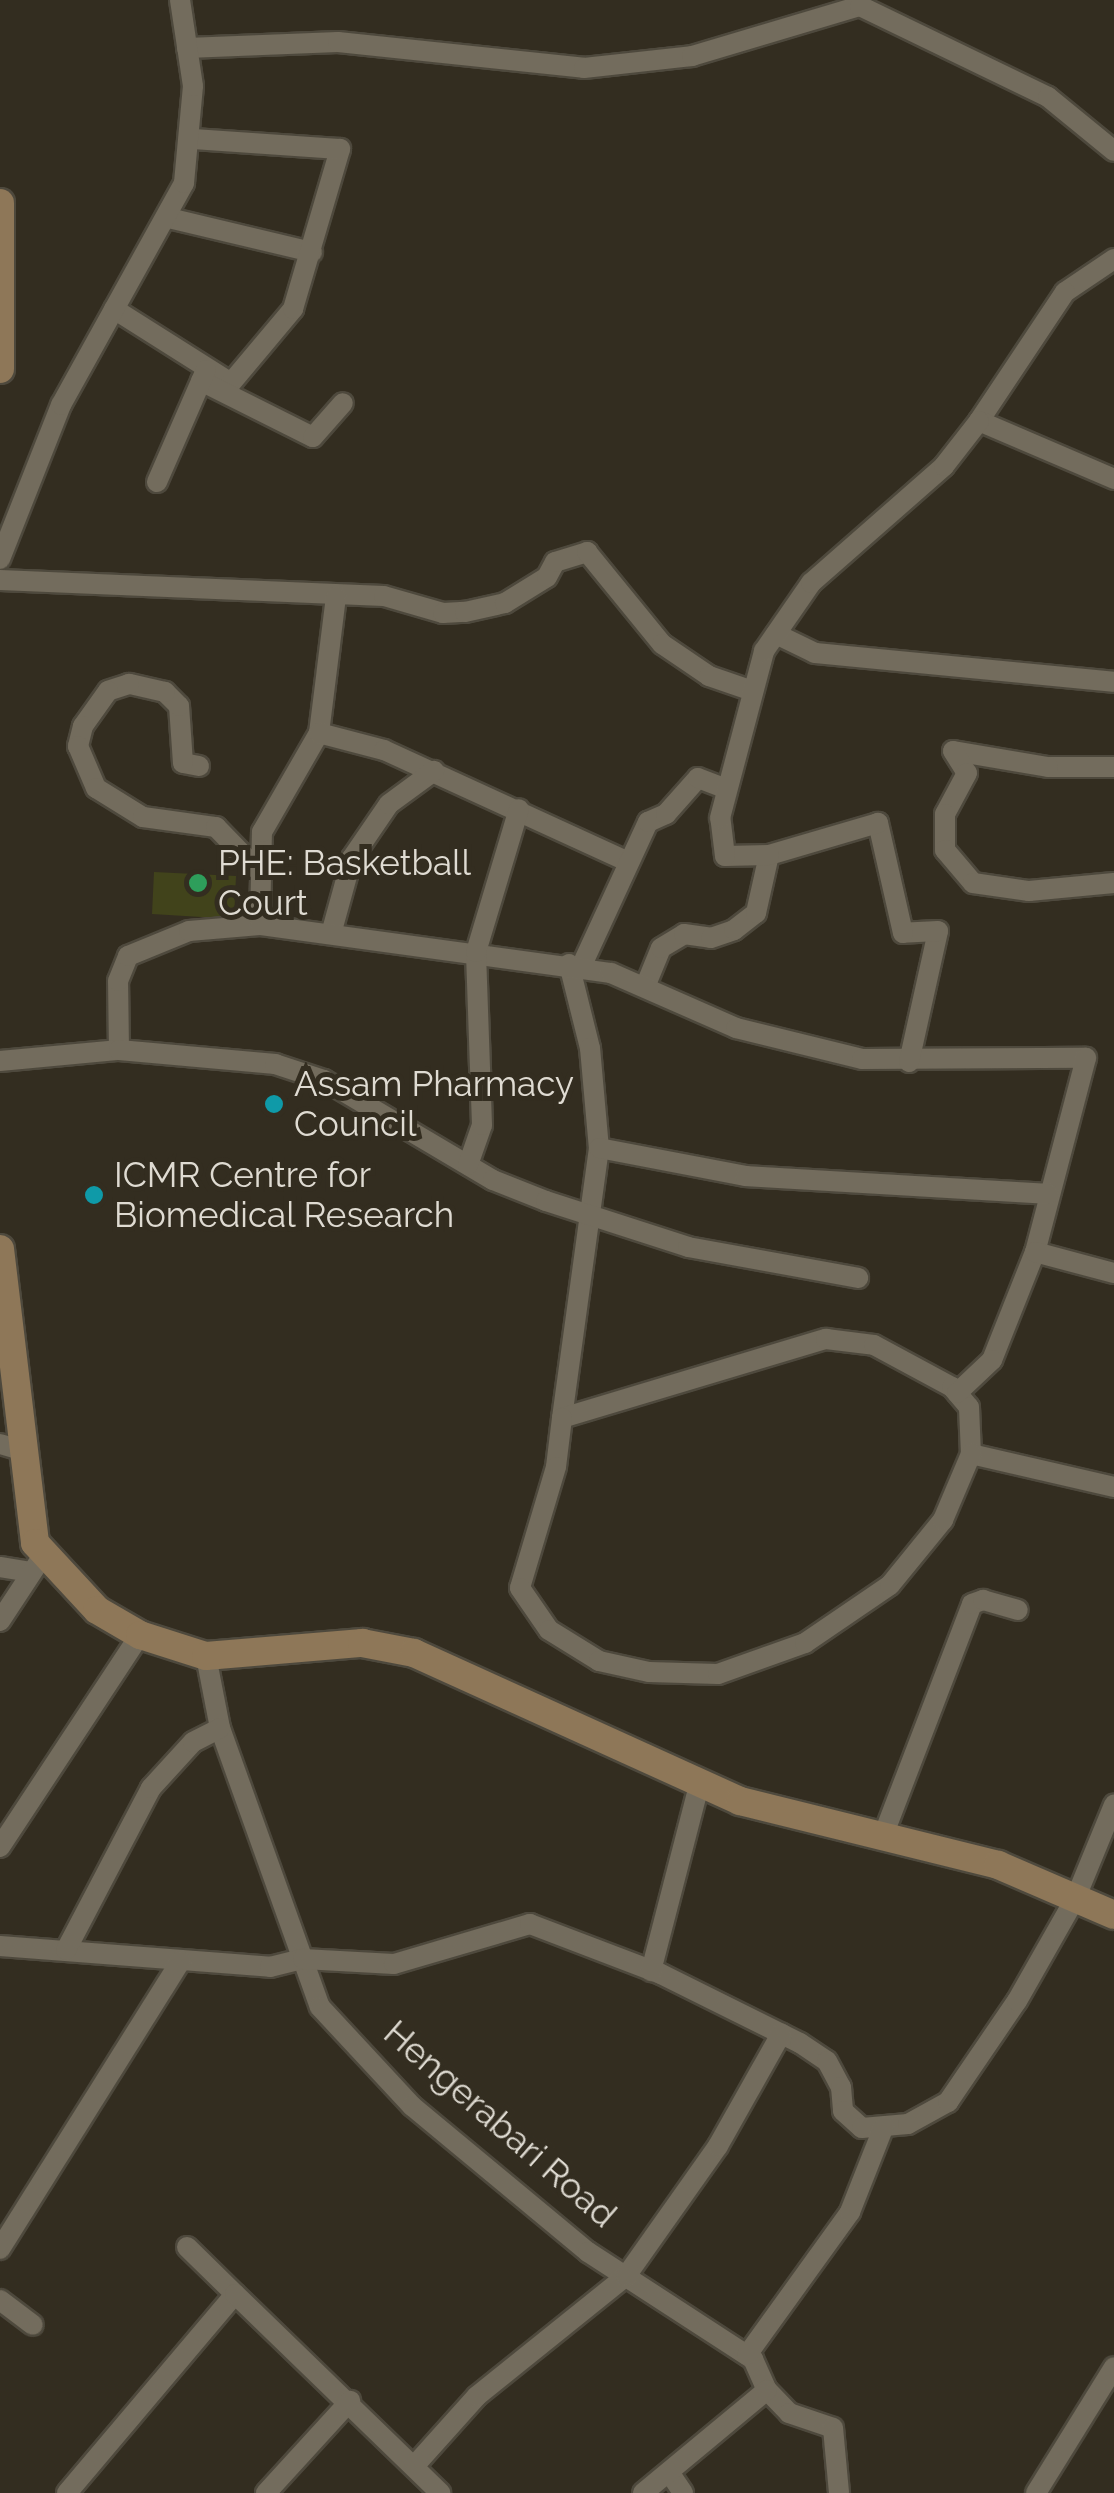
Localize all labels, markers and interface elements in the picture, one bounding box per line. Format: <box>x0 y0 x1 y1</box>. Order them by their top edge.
place label: PHE: Basketball Court <box>218 842 471 924</box>
marker: PHE: Basketball Court <box>187 872 209 894</box>
place label: Assam Pharmacy Council <box>294 1063 574 1145</box>
marker: Assam Pharmacy Council <box>263 1093 285 1115</box>
place label: ICMR Centre for Biomedical Research <box>114 1154 455 1236</box>
marker: ICMR Centre for Biomedical Research <box>83 1184 105 1206</box>
street label: Hengerabari Road <box>376 2012 624 2236</box>

